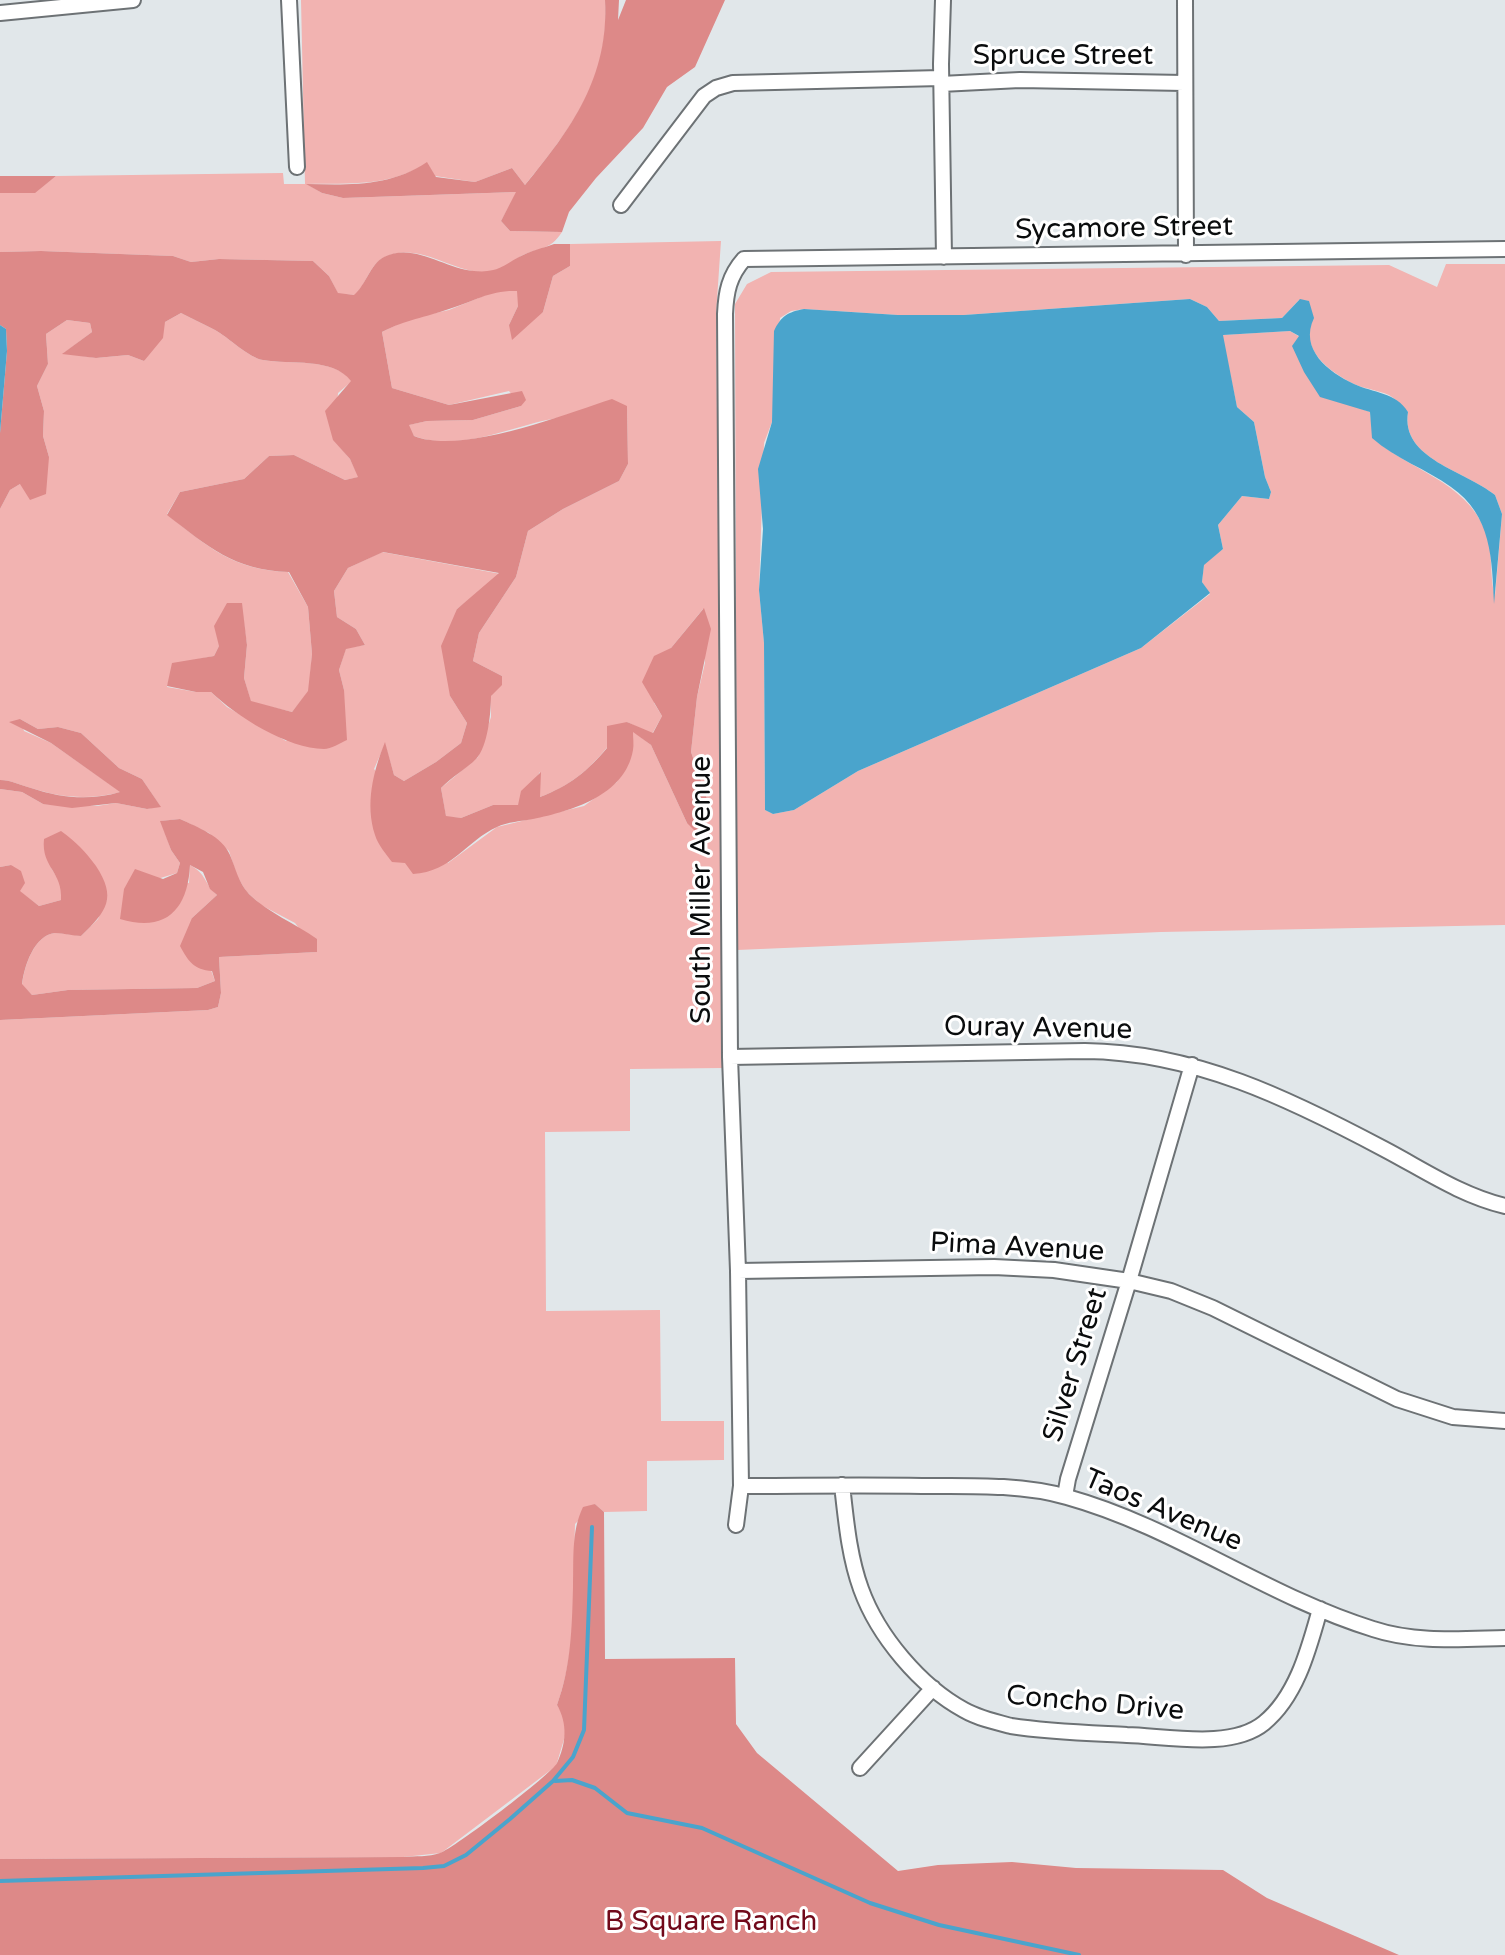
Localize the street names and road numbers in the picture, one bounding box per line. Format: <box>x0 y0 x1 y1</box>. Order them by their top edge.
street label: Spruce Street <box>973 40 1153 74</box>
street label: Sycamore Street <box>1015 210 1233 248</box>
street label: South Miller Avenue <box>686 756 720 1024</box>
street label: Ouray Avenue <box>944 1011 1132 1047</box>
street label: Pima Avenue <box>929 1227 1105 1269</box>
street label: Silver Street <box>1037 1284 1115 1446</box>
street label: Taos Avenue <box>1079 1463 1247 1559</box>
street label: Concho Drive <box>1005 1679 1185 1729</box>

